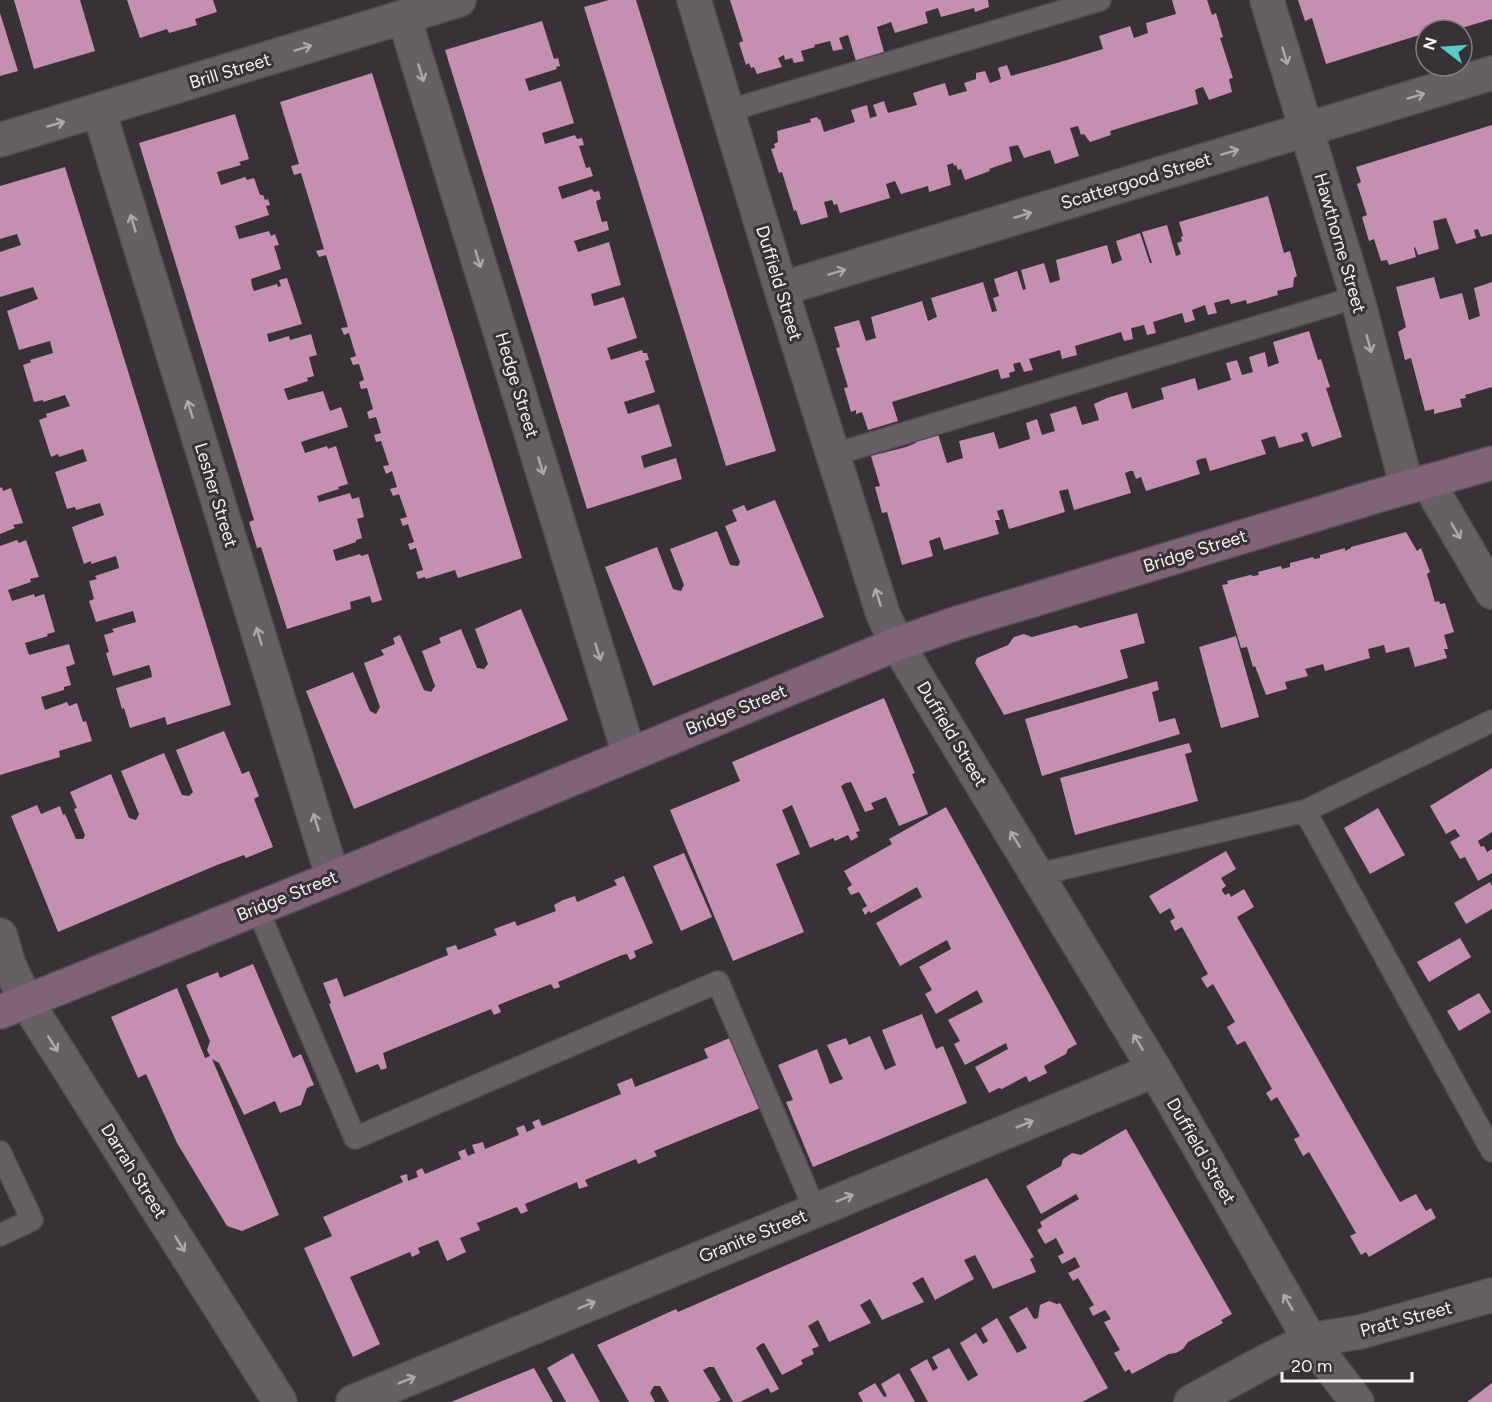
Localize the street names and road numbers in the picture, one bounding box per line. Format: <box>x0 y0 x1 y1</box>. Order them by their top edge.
street label: Brill Street <box>187 48 274 94</box>
street label: Scattergood Street <box>1058 148 1214 214</box>
street label: Hawthorne Street <box>1309 170 1371 316</box>
street label: Duffield Street <box>751 223 807 343</box>
street label: Hedge Street <box>491 330 544 441</box>
street label: Lesher Street <box>190 440 242 550</box>
street label: Bridge Street <box>1141 525 1250 577</box>
street label: Duffield Street <box>912 677 992 791</box>
street label: Bridge Street <box>682 680 790 740</box>
street label: Bridge Street <box>233 866 341 926</box>
street label: Duffield Street <box>1162 1094 1240 1208</box>
street label: Darrah Street <box>96 1119 172 1223</box>
street label: Granite Street <box>696 1204 810 1268</box>
street label: Pratt Street <box>1358 1296 1454 1342</box>

